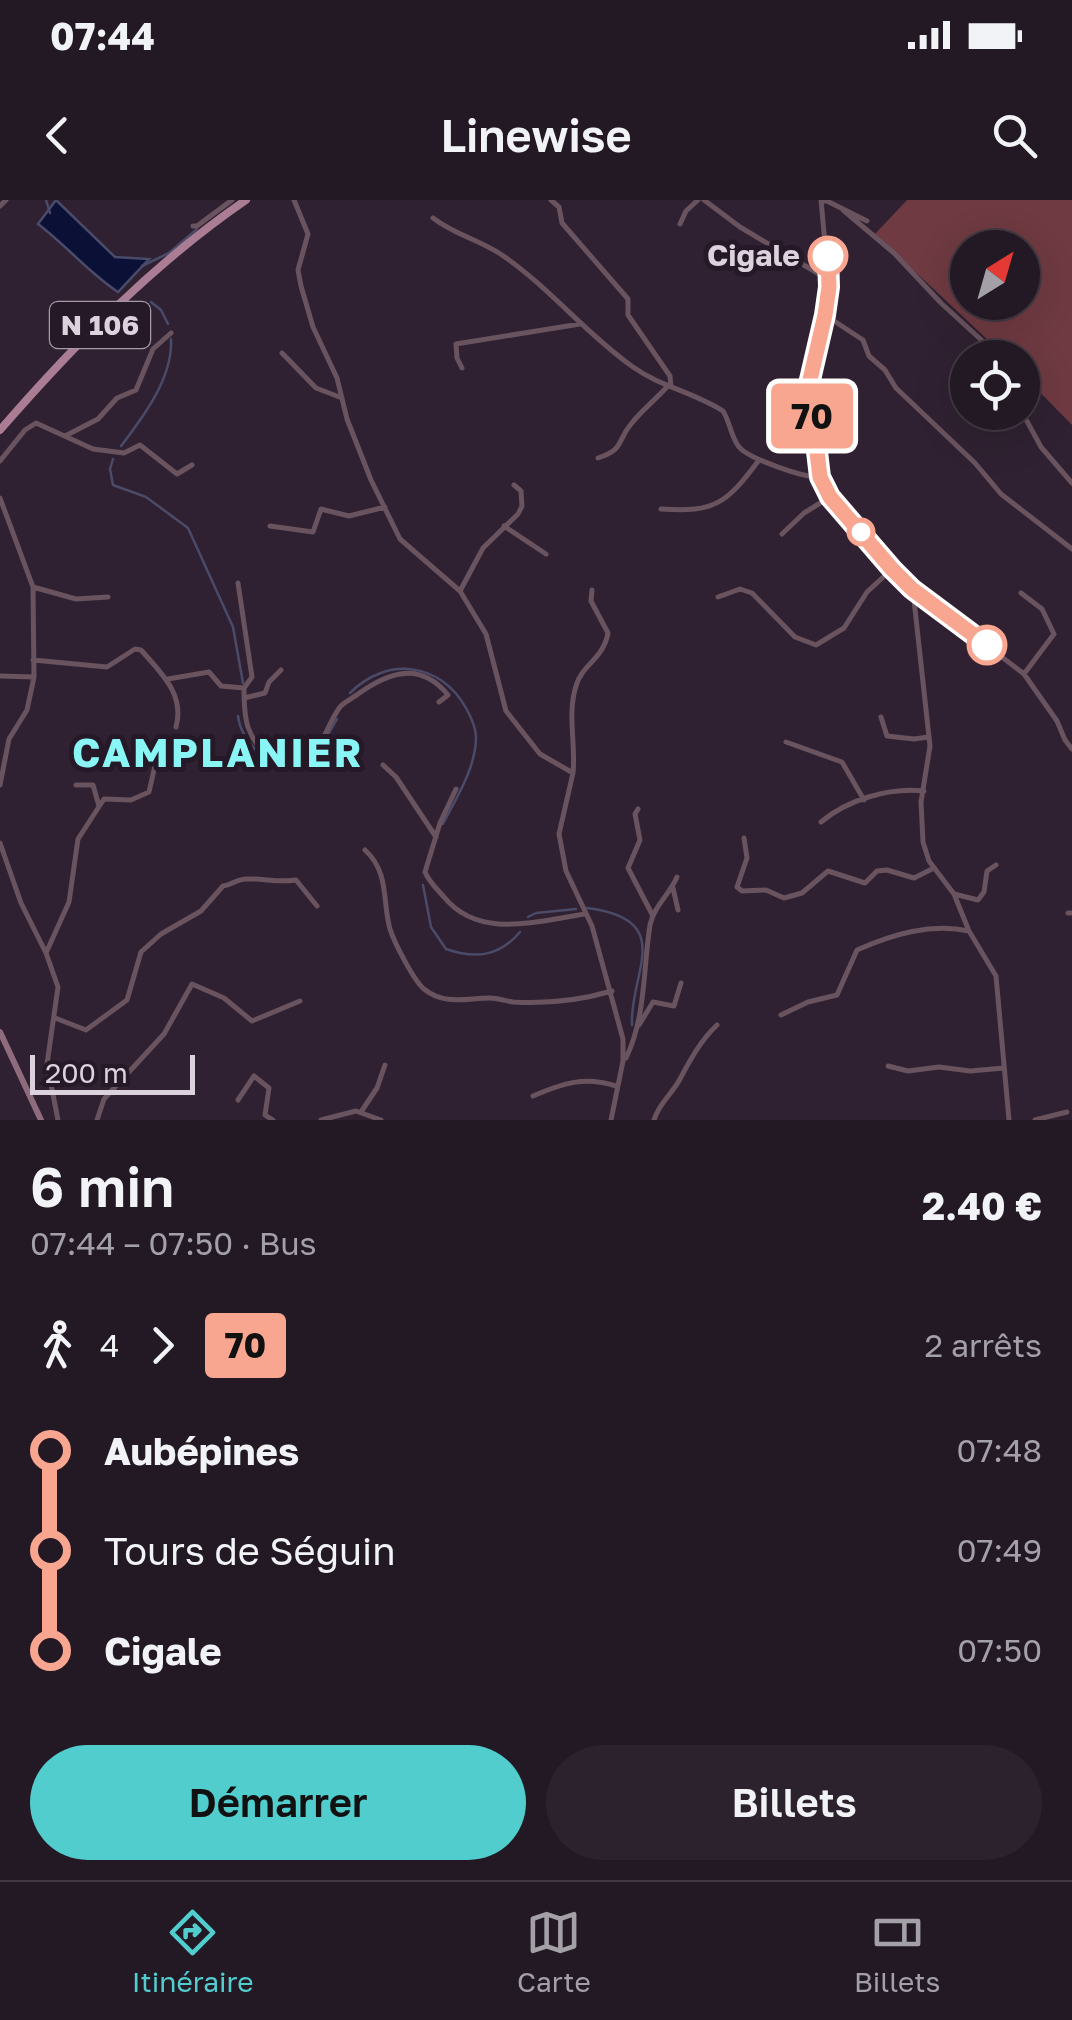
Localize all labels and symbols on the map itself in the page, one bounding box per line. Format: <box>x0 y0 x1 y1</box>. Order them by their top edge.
north arrow <box>950 230 1040 320</box>
place label: Cigale <box>707 237 800 273</box>
marker: Cigale <box>809 237 847 275</box>
road number: N 106 <box>50 302 150 348</box>
line badge: 70 <box>767 384 857 448</box>
unlabelled marker <box>848 519 874 545</box>
unlabelled marker <box>968 626 1006 664</box>
district label: CAMPLANIER <box>72 728 364 776</box>
scale bar <box>30 1050 195 1094</box>

